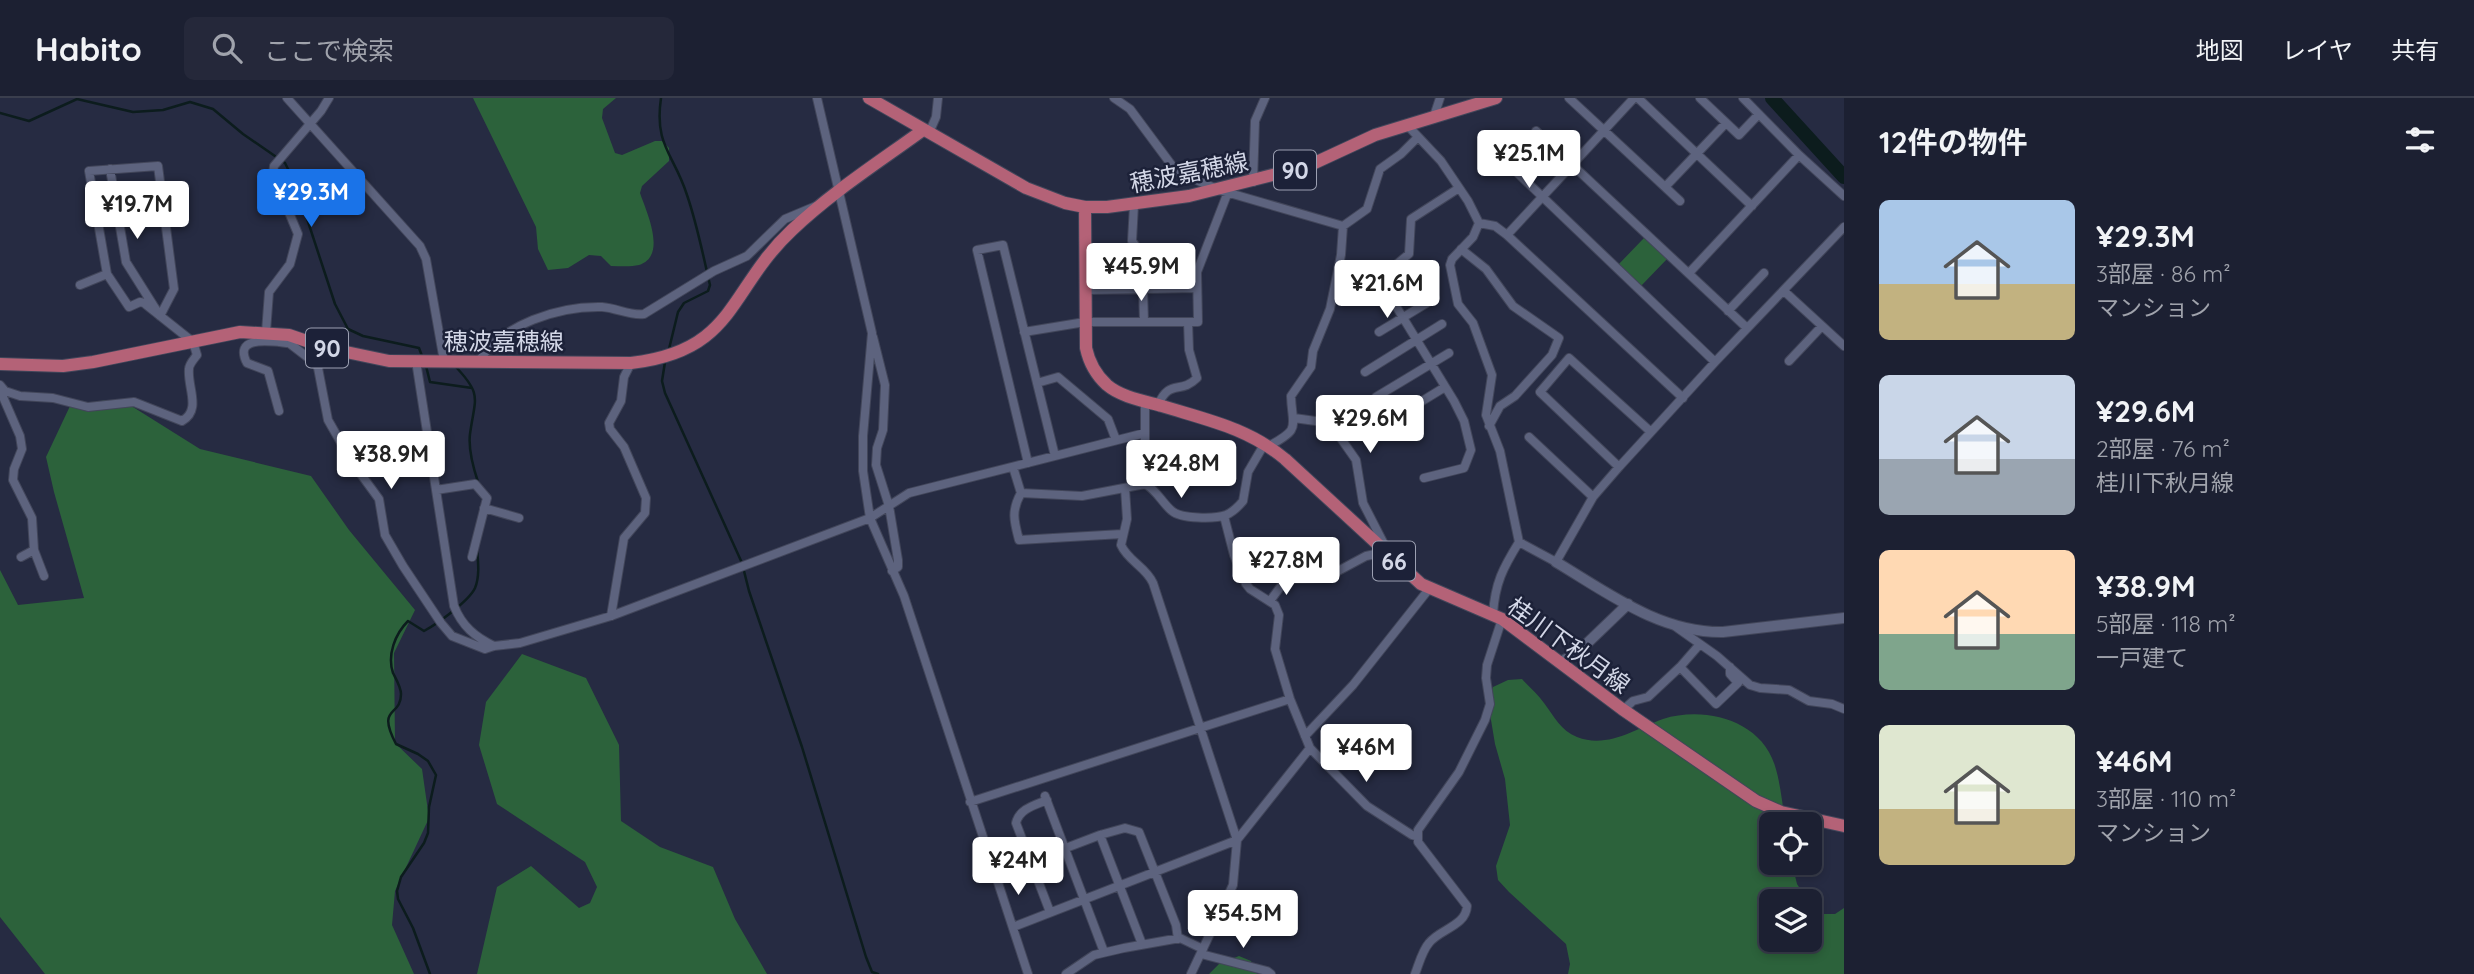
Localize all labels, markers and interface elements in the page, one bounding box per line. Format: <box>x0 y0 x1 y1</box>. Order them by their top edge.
search box <box>184 17 674 80</box>
text: Habito <box>35 28 142 69</box>
icon: search <box>208 29 246 67</box>
text: ここで検索 <box>264 34 394 67</box>
text: 地図 <box>2196 35 2244 65</box>
text: レイヤ <box>2282 35 2353 65</box>
text: 共有 <box>2391 35 2439 65</box>
icon: filters <box>2401 121 2439 159</box>
text: 12件の物件 <box>1879 123 2028 161</box>
pin: ¥25.1M <box>1472 130 1586 190</box>
text: ¥25.1M <box>1493 138 1565 167</box>
street label: 穂波嘉穂線 <box>1127 146 1251 198</box>
road number: 90 <box>1274 151 1316 190</box>
pin: ¥29.3M <box>254 170 368 229</box>
text: ¥29.3M <box>273 177 349 206</box>
pin: ¥19.7M <box>80 181 194 241</box>
text: ¥19.7M <box>101 189 173 218</box>
text: ¥29.3M <box>2096 217 2195 255</box>
icon: home <box>1935 228 2019 312</box>
pin: ¥45.9M <box>1084 244 1198 303</box>
text: ¥45.9M <box>1102 251 1180 280</box>
text: 3部屋 · 86 m² <box>2096 259 2230 288</box>
pin: ¥21.6M <box>1330 260 1444 320</box>
text: ¥21.6M <box>1350 268 1424 297</box>
text: マンション <box>2096 293 2211 322</box>
street label: 穂波嘉穂線 <box>444 326 564 356</box>
road number: 90 <box>306 328 348 368</box>
text: ¥29.6M <box>2096 392 2195 430</box>
pin: ¥29.6M <box>1313 396 1427 455</box>
text: ¥29.6M <box>1332 403 1408 432</box>
icon: home <box>1935 403 2019 487</box>
pin: ¥38.9M <box>334 432 448 491</box>
text: 2部屋 · 76 m² <box>2096 434 2230 463</box>
text: ¥38.9M <box>353 439 429 468</box>
pin: ¥24.8M <box>1124 440 1238 500</box>
text: ¥24.8M <box>1142 448 1220 477</box>
text: 桂川下秋月線 <box>2096 468 2234 497</box>
pin: ¥27.8M <box>1229 538 1343 597</box>
road number: 66 <box>1373 542 1415 580</box>
text: ¥27.8M <box>1249 545 1323 574</box>
text: ¥38.9M <box>2096 567 2196 605</box>
icon: home <box>1935 578 2019 662</box>
street label: 桂川下秋月線 <box>1502 591 1636 699</box>
text: 5部屋 · 118 m² <box>2096 609 2236 638</box>
text: 一戸建て <box>2096 643 2188 672</box>
pin: ¥46M <box>1325 724 1407 784</box>
text: ¥46M <box>1337 732 1395 761</box>
text: ¥46M <box>2096 742 2173 780</box>
icon: home <box>1935 753 2019 837</box>
text: 3部屋 · 110 m² <box>2096 784 2236 813</box>
map controls <box>1759 812 1822 952</box>
button: locate <box>1759 812 1822 875</box>
text: マンション <box>2096 818 2211 847</box>
pin: ¥24M <box>977 838 1059 897</box>
text: ¥24M <box>988 845 1048 874</box>
button: layers <box>1759 889 1822 952</box>
pin: ¥54.5M <box>1186 890 1300 950</box>
text: ¥54.5M <box>1204 898 1282 927</box>

